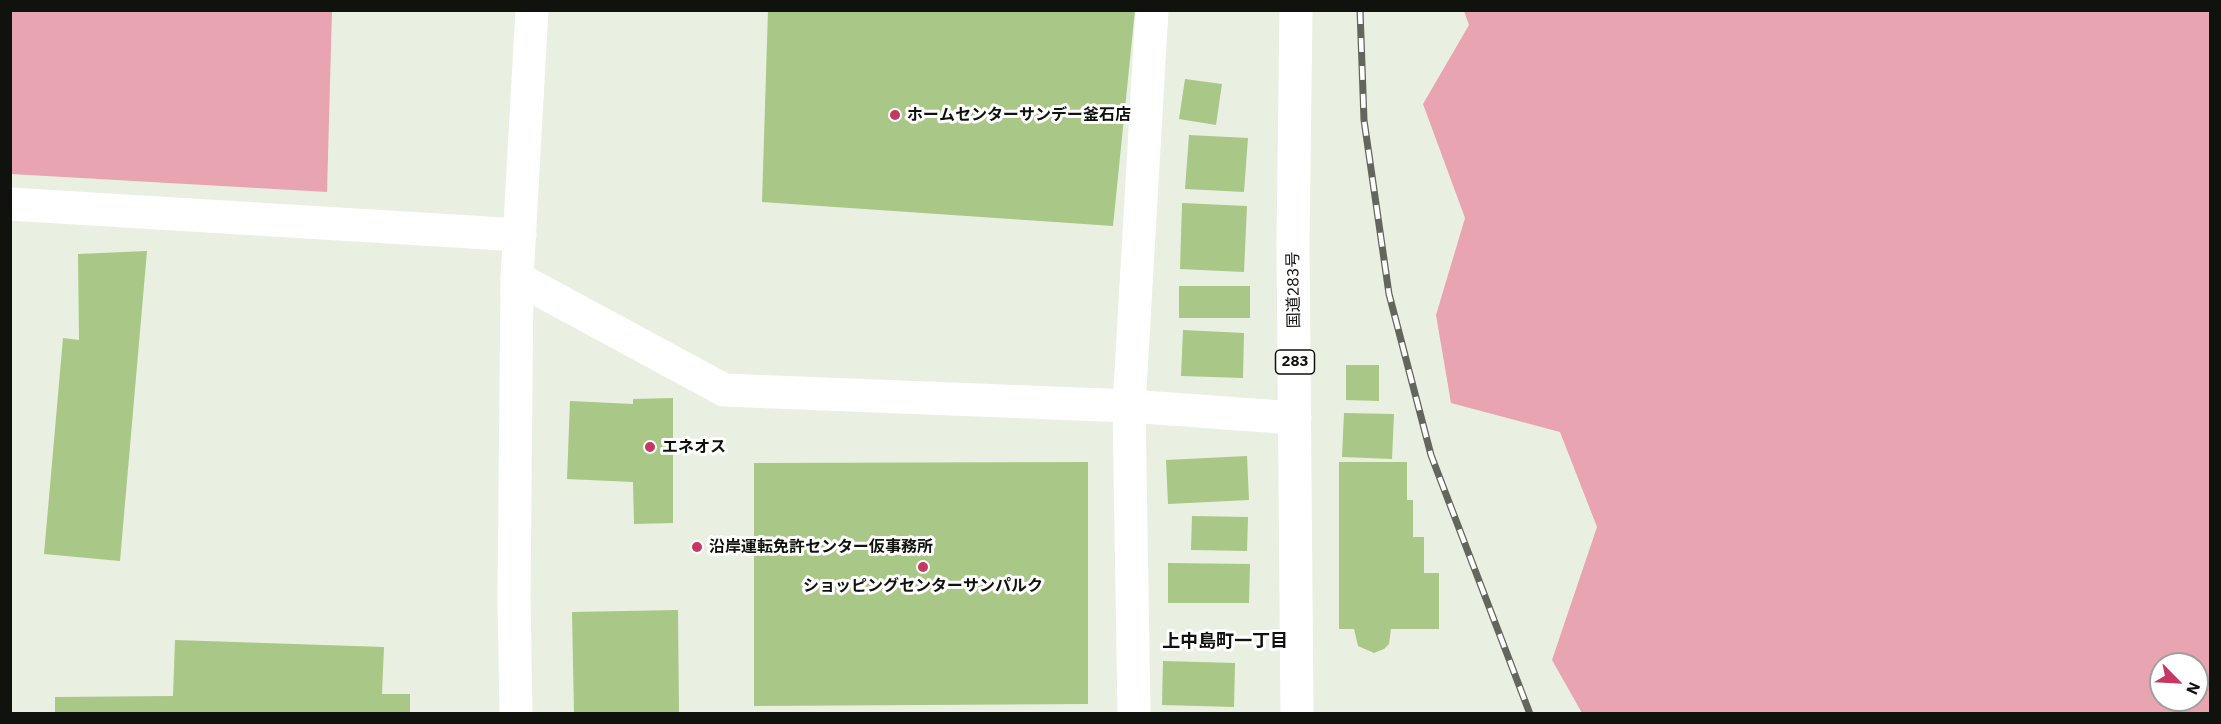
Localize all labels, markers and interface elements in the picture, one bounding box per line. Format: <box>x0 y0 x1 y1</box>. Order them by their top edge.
place label: ホームセンターサンデー釜石店 <box>907 105 1131 125</box>
marker: ホームセンターサンデー釜石店 <box>888 108 902 122</box>
street label: 国道283号 <box>1284 251 1304 329</box>
road number: 283 <box>1276 350 1314 374</box>
place label: エネオス <box>662 437 726 457</box>
marker: エネオス <box>643 440 657 454</box>
place label: 沿岸運転免許センター仮事務所 <box>709 537 933 557</box>
marker: 沿岸運転免許センター仮事務所 <box>690 540 704 554</box>
marker: ショッピングセンターサンパルク <box>916 560 930 574</box>
place label: ショッピングセンターサンパルク <box>803 576 1043 596</box>
district label: 上中島町一丁目 <box>1162 631 1288 653</box>
north arrow <box>2149 652 2209 712</box>
text: N <box>2182 679 2205 698</box>

